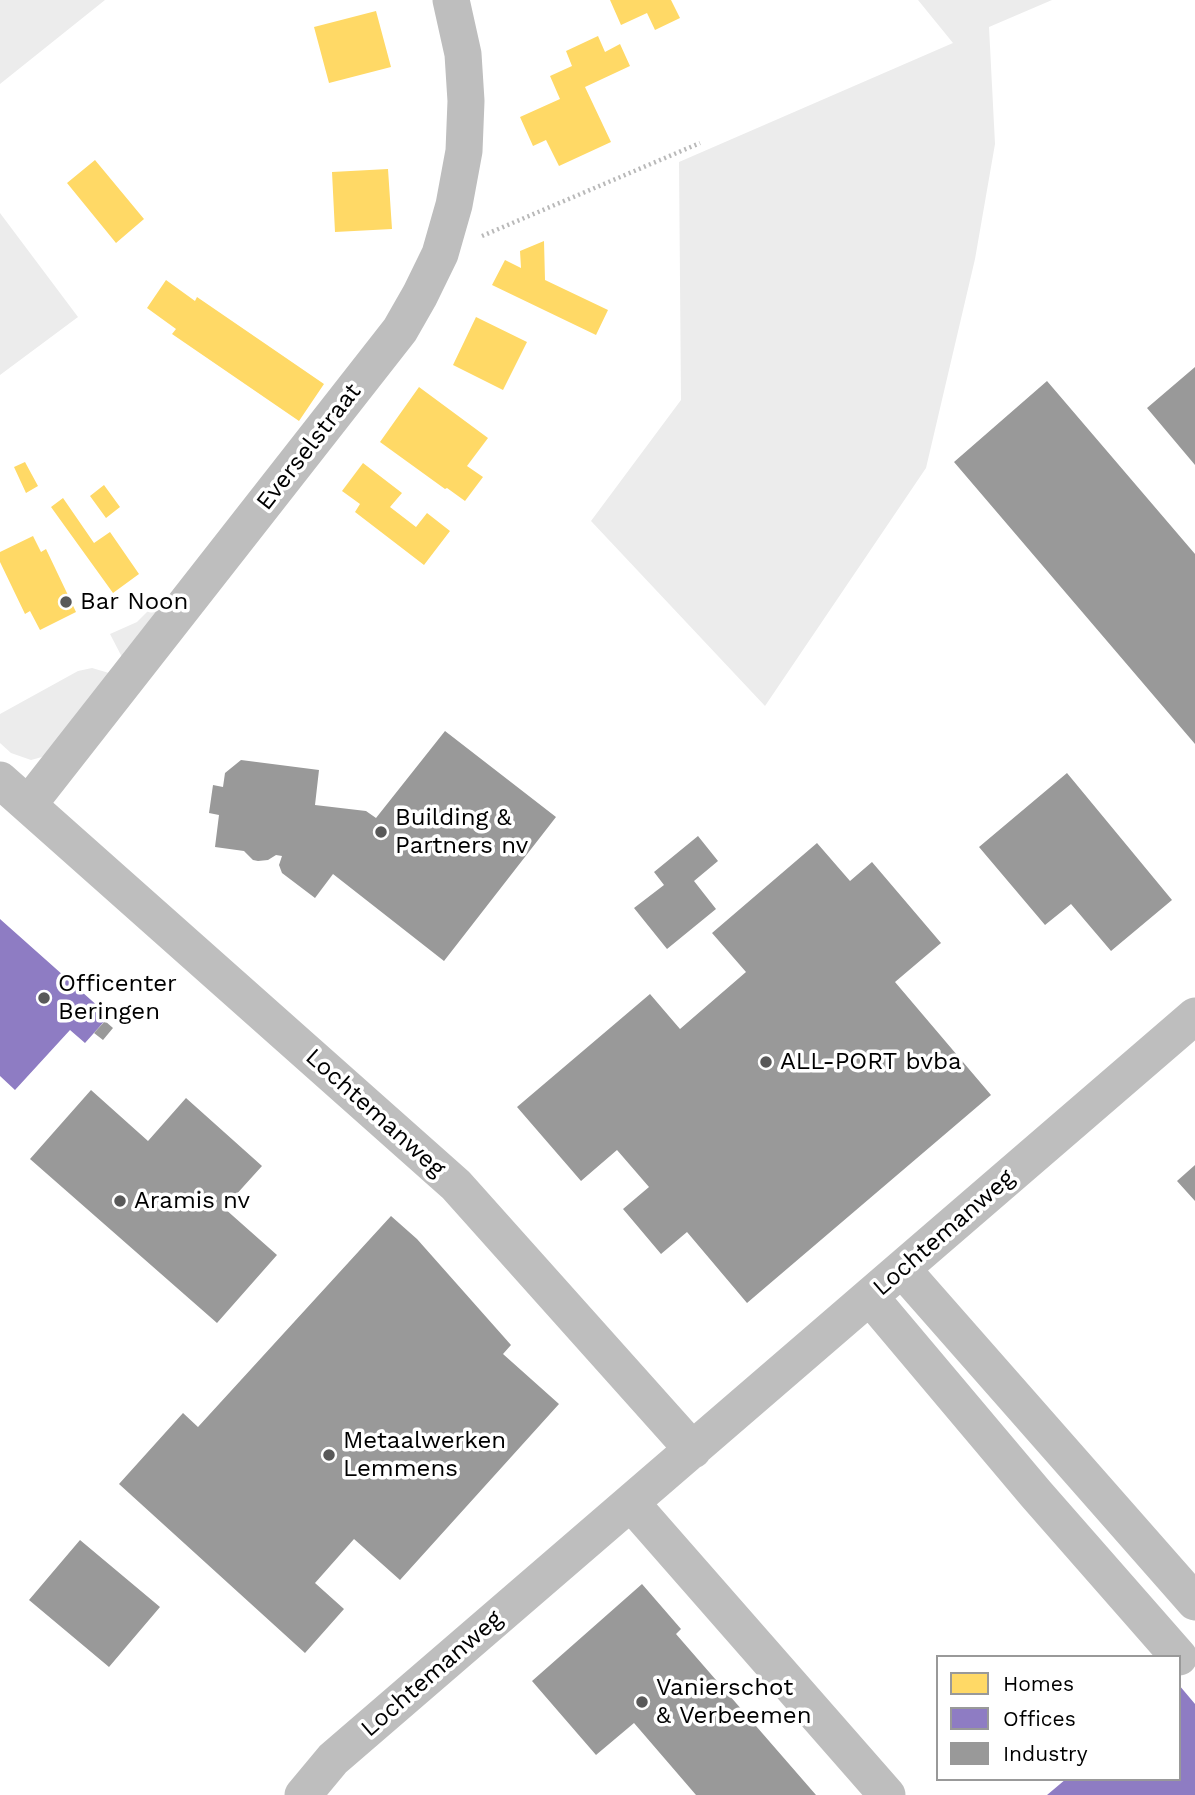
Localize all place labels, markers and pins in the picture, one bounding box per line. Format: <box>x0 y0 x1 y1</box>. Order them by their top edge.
place label: Bar Noon <box>80 588 188 616</box>
marker: Bar Noon <box>58 594 74 610</box>
place label: Building & Partners nv <box>395 804 528 860</box>
marker: Building & Partners nv <box>373 824 389 840</box>
place label: Officenter Beringen <box>58 970 177 1026</box>
marker: Officenter Beringen <box>36 990 52 1006</box>
place label: ALL-PORT bvba <box>780 1048 962 1076</box>
marker: ALL-PORT bvba <box>758 1054 774 1070</box>
place label: Aramis nv <box>134 1187 250 1215</box>
marker: Aramis nv <box>112 1193 128 1209</box>
place label: Metaalwerken Lemmens <box>343 1427 506 1483</box>
marker: Metaalwerken Lemmens <box>321 1447 337 1463</box>
place label: Vanierschot & Verbeemen <box>656 1674 812 1730</box>
marker: Vanierschot & Verbeemen <box>634 1694 650 1710</box>

